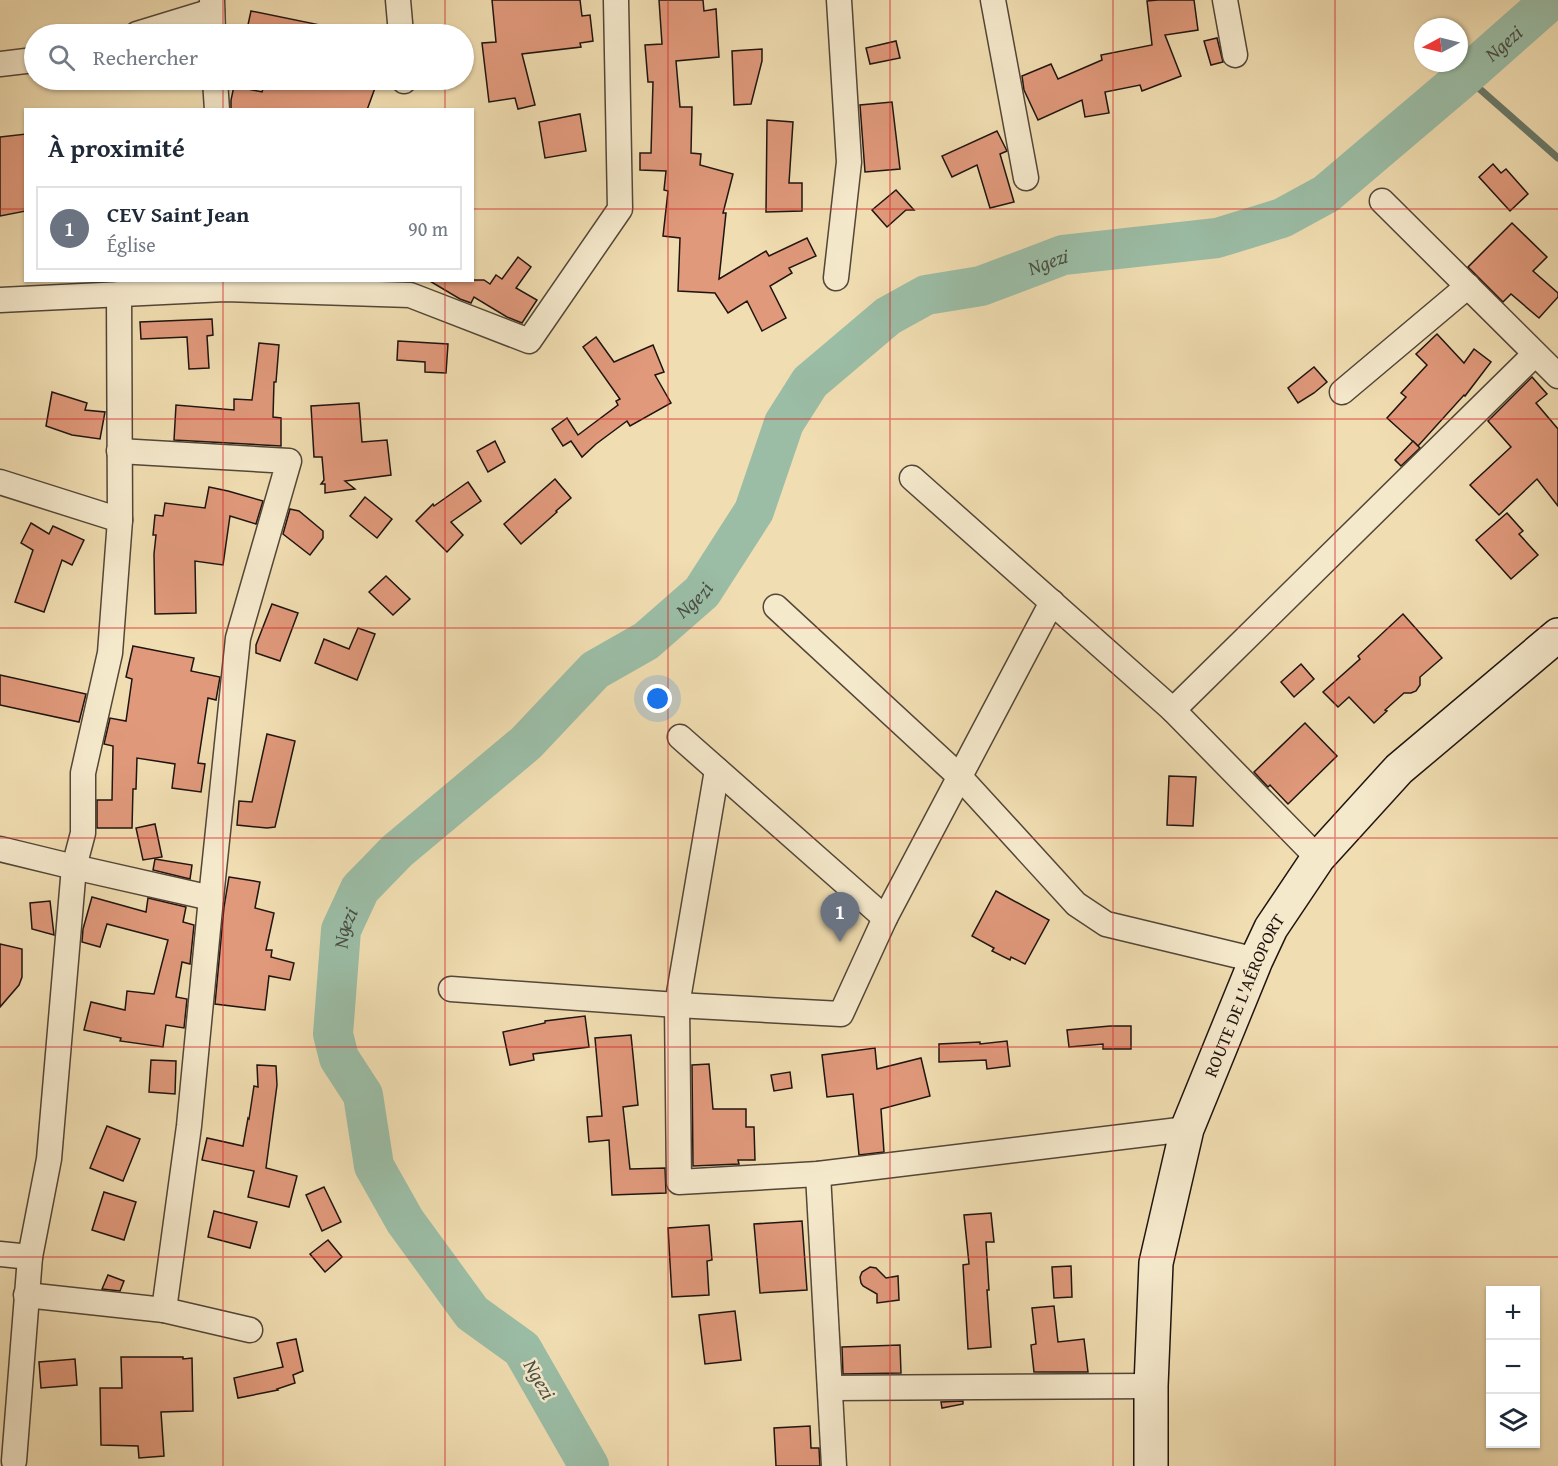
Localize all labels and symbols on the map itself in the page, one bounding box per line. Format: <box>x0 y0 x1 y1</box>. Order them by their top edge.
north arrow <box>1414 18 1468 72</box>
water label: Ngezi <box>1477 18 1528 68</box>
water label: Ngezi <box>1022 240 1069 282</box>
water label: Ngezi <box>667 576 719 625</box>
your location <box>643 684 672 713</box>
pin: 1 <box>820 892 860 942</box>
water label: Ngezi <box>325 902 364 950</box>
street label: ROUTE DE L'AÉROPORT <box>1196 908 1291 1081</box>
water label: Ngezi <box>516 1353 563 1404</box>

